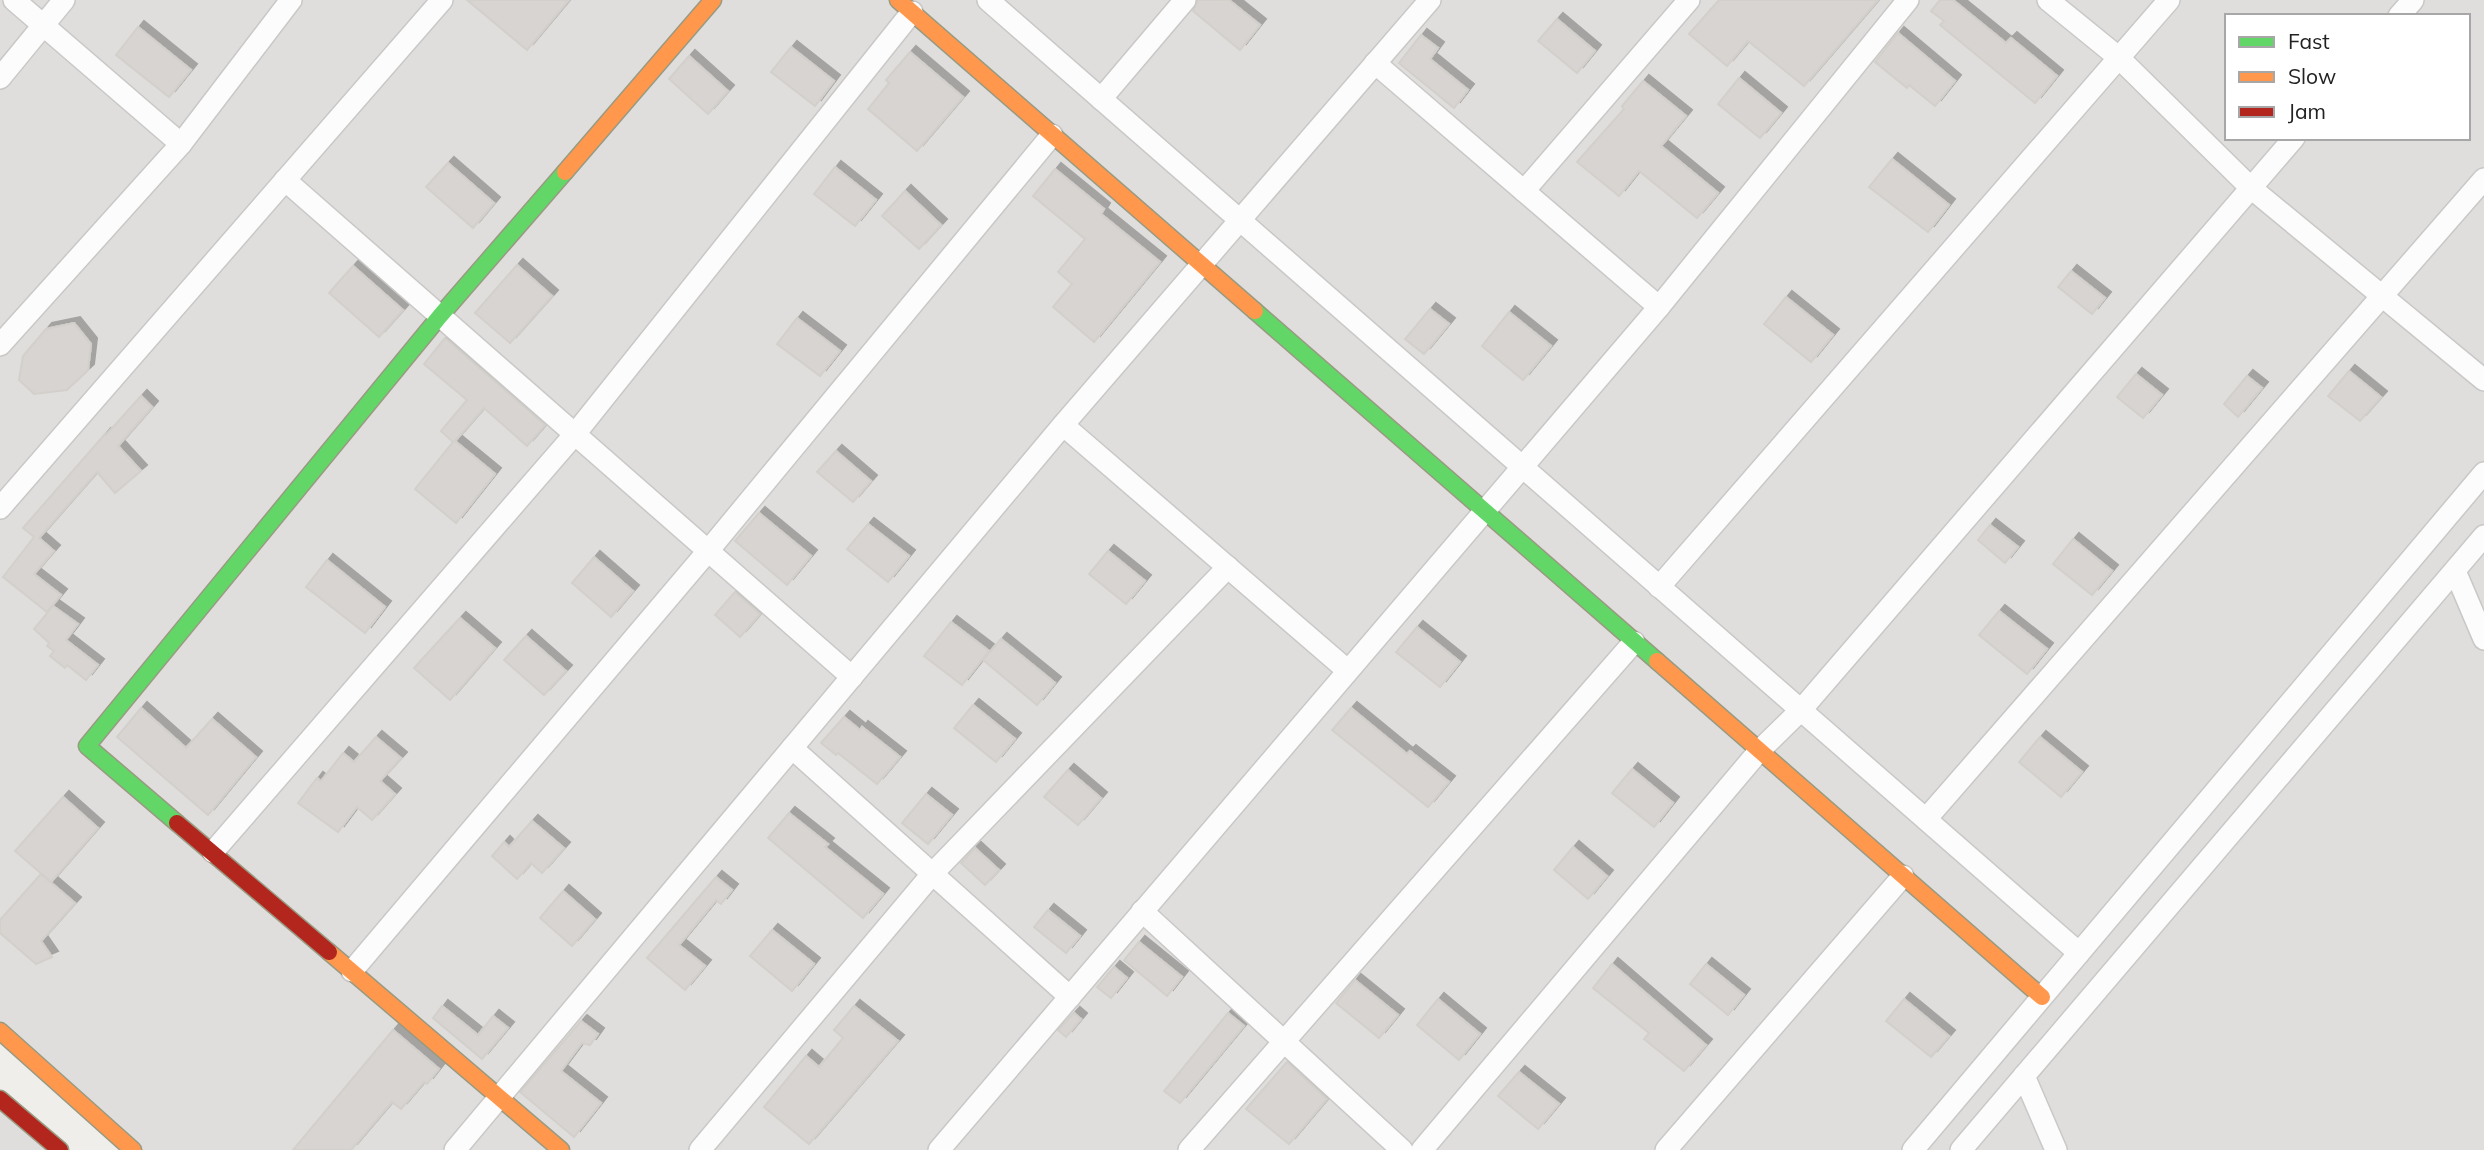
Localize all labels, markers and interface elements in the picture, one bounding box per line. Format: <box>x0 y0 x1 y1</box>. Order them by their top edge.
legend <box>2225 14 2470 140</box>
text: Fast <box>2288 28 2330 54</box>
text: Slow <box>2288 63 2336 89</box>
text: Jam <box>2288 98 2326 124</box>

